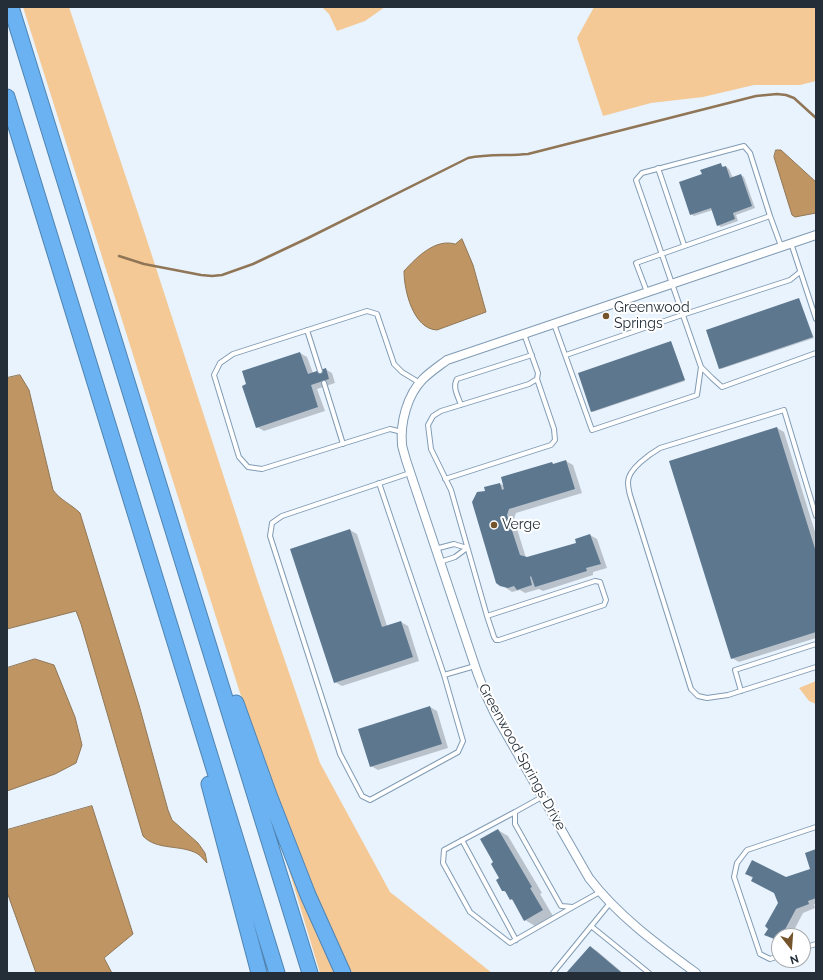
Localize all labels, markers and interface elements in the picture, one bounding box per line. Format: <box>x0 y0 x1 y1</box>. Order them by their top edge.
place label: Greenwood Springs <box>614 300 690 332</box>
marker: Greenwood Springs <box>601 311 611 321</box>
place label: Verge <box>502 517 540 533</box>
marker: Verge <box>489 520 499 530</box>
street label: Greenwood Springs Drive <box>475 681 569 833</box>
north arrow <box>771 928 811 968</box>
text: N <box>788 952 800 966</box>

